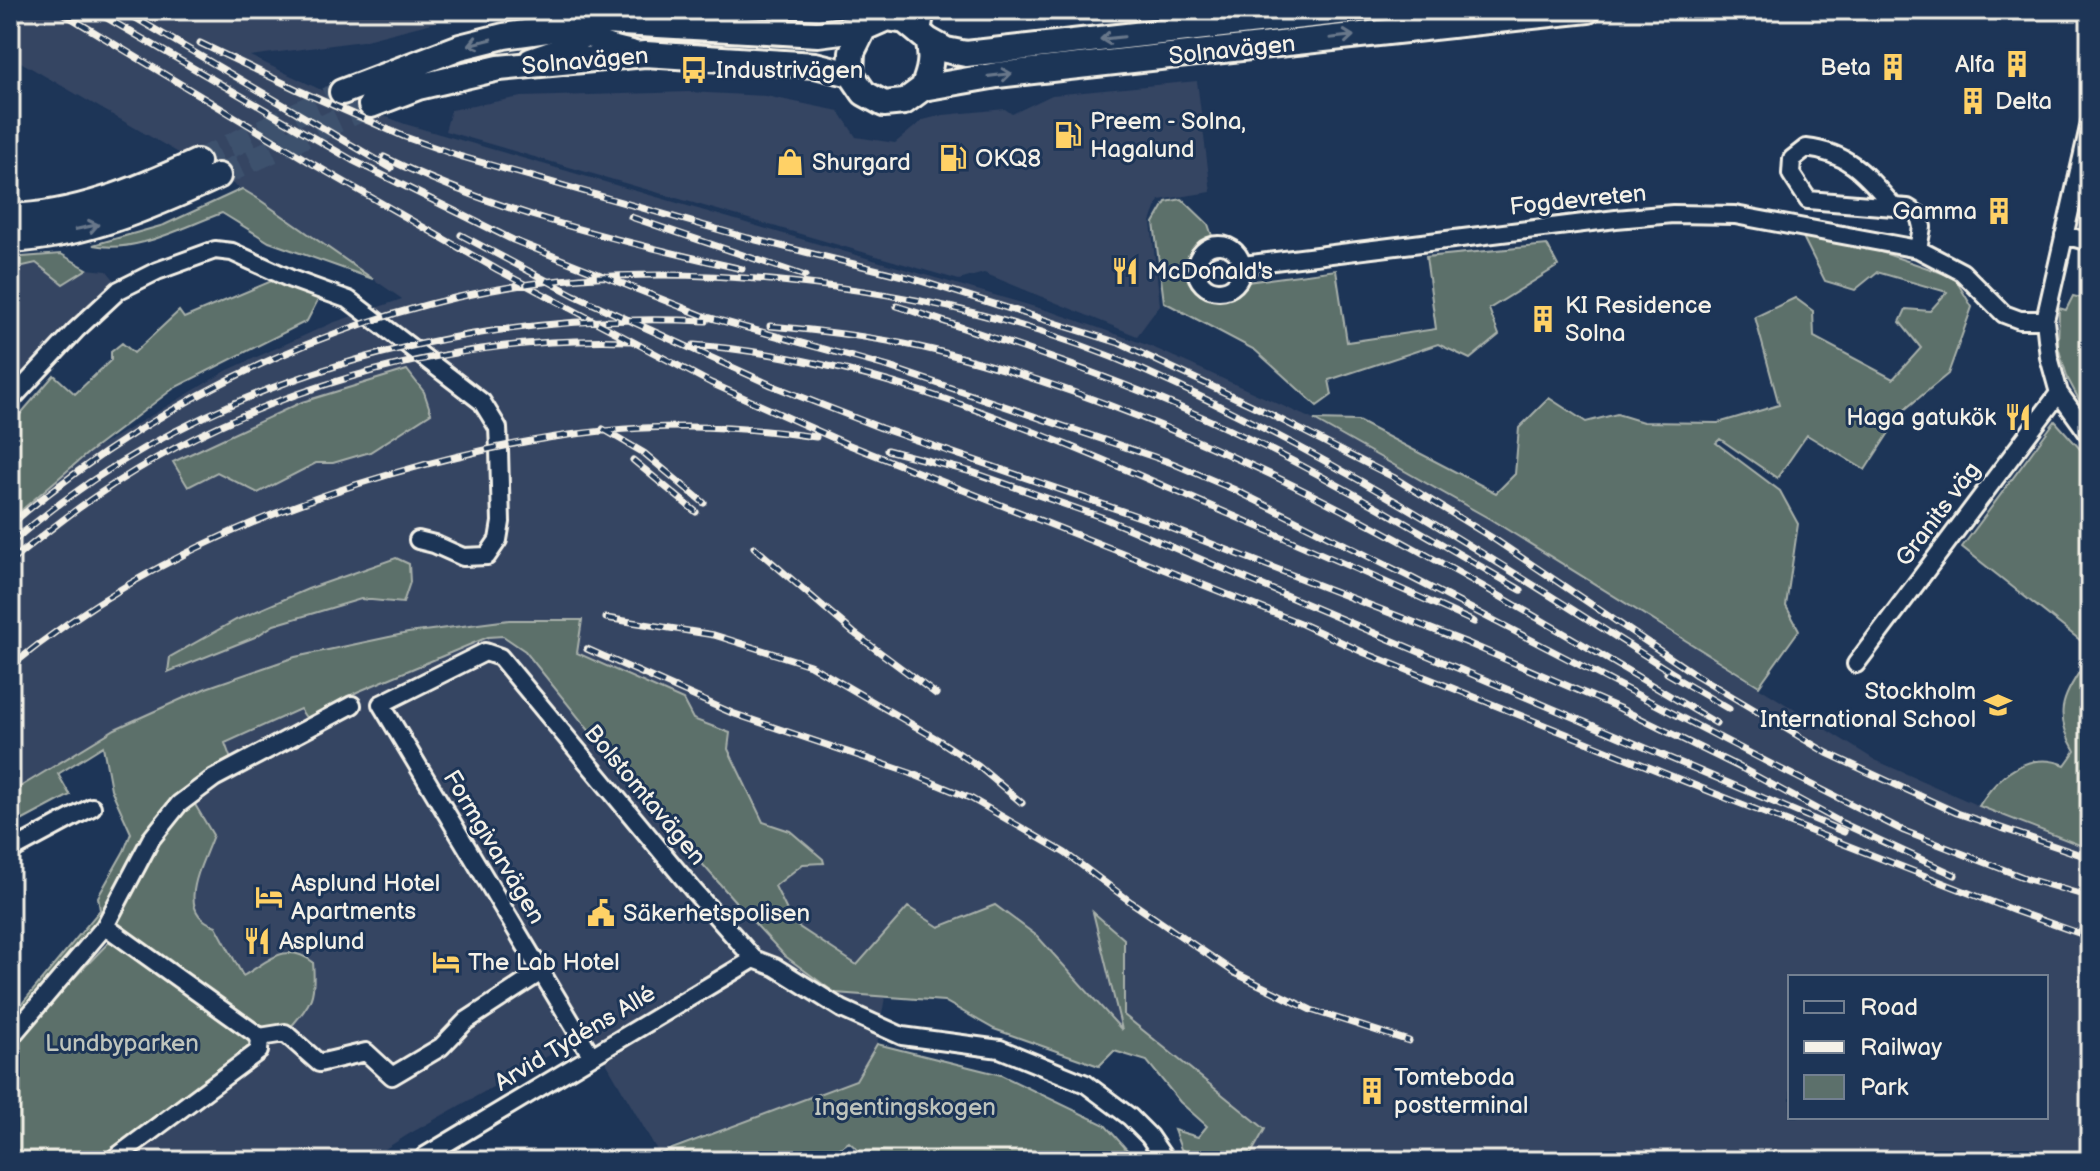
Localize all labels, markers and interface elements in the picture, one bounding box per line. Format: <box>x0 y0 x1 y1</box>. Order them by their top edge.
street label: Solnavägen <box>1167 29 1297 71</box>
one-way arrow <box>1099 30 1126 45</box>
one-way arrow <box>1328 30 1355 45</box>
one-way arrow <box>468 35 494 50</box>
street label: Solnavägen <box>520 41 650 81</box>
building icon: Alfa <box>2002 49 2032 79</box>
place label: Alfa <box>1955 50 1995 79</box>
building icon: Beta <box>1878 52 1908 82</box>
place label: Beta <box>1820 53 1871 82</box>
bus stop icon: Industrivägen <box>679 55 709 85</box>
place label: Industrivägen <box>716 56 863 85</box>
one-way arrow <box>986 67 1013 82</box>
building icon: Delta <box>1958 86 1988 116</box>
place label: Delta <box>1995 87 2052 116</box>
place label: Preem - Solna, Hagalund <box>1090 107 1246 164</box>
fuel station icon: Preem - Solna, Hagalund <box>1053 120 1083 150</box>
fuel station icon: OKQ8 <box>938 143 968 173</box>
place label: OKQ8 <box>975 144 1041 173</box>
shop icon: Shurgard <box>775 147 805 177</box>
place label: Shurgard <box>812 148 911 177</box>
street label: Fogdevreten <box>1508 178 1648 222</box>
building icon: Gamma <box>1984 196 2014 226</box>
place label: Gamma <box>1892 197 1977 226</box>
one-way arrow <box>74 219 99 234</box>
restaurant icon: McDonald's <box>1110 256 1140 286</box>
place label: McDonald's <box>1147 257 1273 286</box>
place label: KI Residence Solna <box>1565 291 1712 348</box>
building icon: KI Residence Solna <box>1528 304 1558 334</box>
restaurant icon: Haga gatukök <box>2003 402 2033 432</box>
place label: Haga gatukök <box>1846 403 1996 432</box>
street label: Granits väg <box>1889 456 1987 572</box>
place label: Stockholm International School <box>1760 677 1976 734</box>
school or university icon: Stockholm International School <box>1983 690 2013 720</box>
street label: Bolstomtavägen <box>578 719 712 871</box>
street label: Formgivarvägen <box>437 765 551 929</box>
place label: Asplund Hotel Apartments <box>291 869 440 926</box>
hotel icon: Asplund Hotel Apartments <box>254 882 284 912</box>
public building icon: Säkerhetspolisen <box>586 898 616 928</box>
place label: Säkerhetspolisen <box>623 899 810 928</box>
restaurant icon: Asplund <box>242 926 272 956</box>
place label: Asplund <box>279 927 365 956</box>
hotel icon: The Lab Hotel <box>431 947 461 977</box>
place label: The Lab Hotel <box>468 948 620 977</box>
legend <box>1788 975 2048 1119</box>
street label: Arvid Tydéns Allé <box>489 979 661 1097</box>
text: Road <box>1860 993 1918 1022</box>
park label: Lundbyparken <box>45 1029 199 1058</box>
text: Railway <box>1860 1033 1942 1062</box>
place label: Tomteboda postterminal <box>1394 1063 1528 1120</box>
text: Park <box>1860 1073 1908 1102</box>
building icon: Tomteboda postterminal <box>1357 1076 1387 1106</box>
park label: Ingentingskogen <box>814 1093 996 1122</box>

